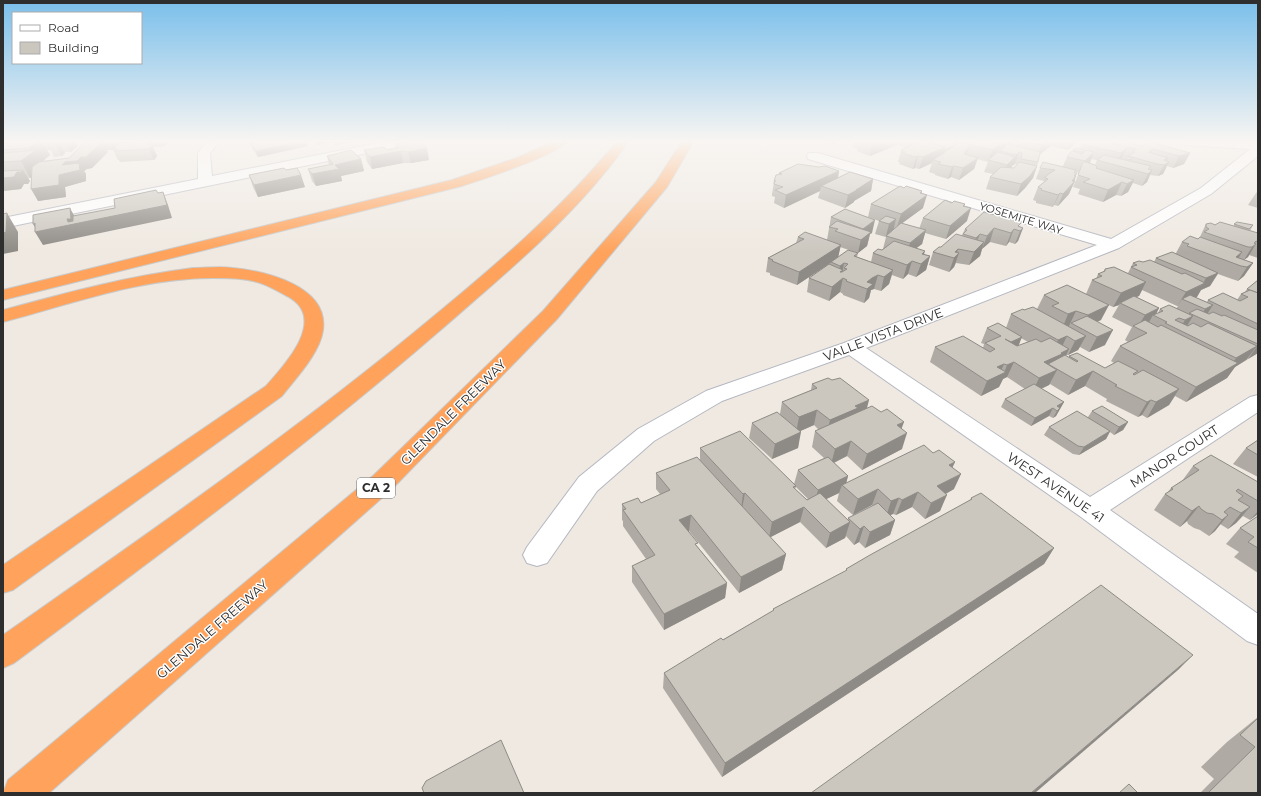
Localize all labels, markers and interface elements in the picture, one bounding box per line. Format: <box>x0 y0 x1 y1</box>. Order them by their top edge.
legend <box>12 12 142 64</box>
text: Road <box>48 20 79 35</box>
text: Building <box>48 40 99 55</box>
street label: YOSEMITE WAY <box>978 199 1064 237</box>
street label: VALLE VISTA DRIVE <box>821 304 945 364</box>
street label: GLENDALE FREEWAY <box>397 355 510 468</box>
street label: MANOR COURT <box>1127 421 1222 491</box>
street label: WEST AVENUE 41 <box>1004 448 1108 526</box>
road number: CA 2 <box>357 478 395 498</box>
street label: GLENDALE FREEWAY <box>153 576 272 682</box>

